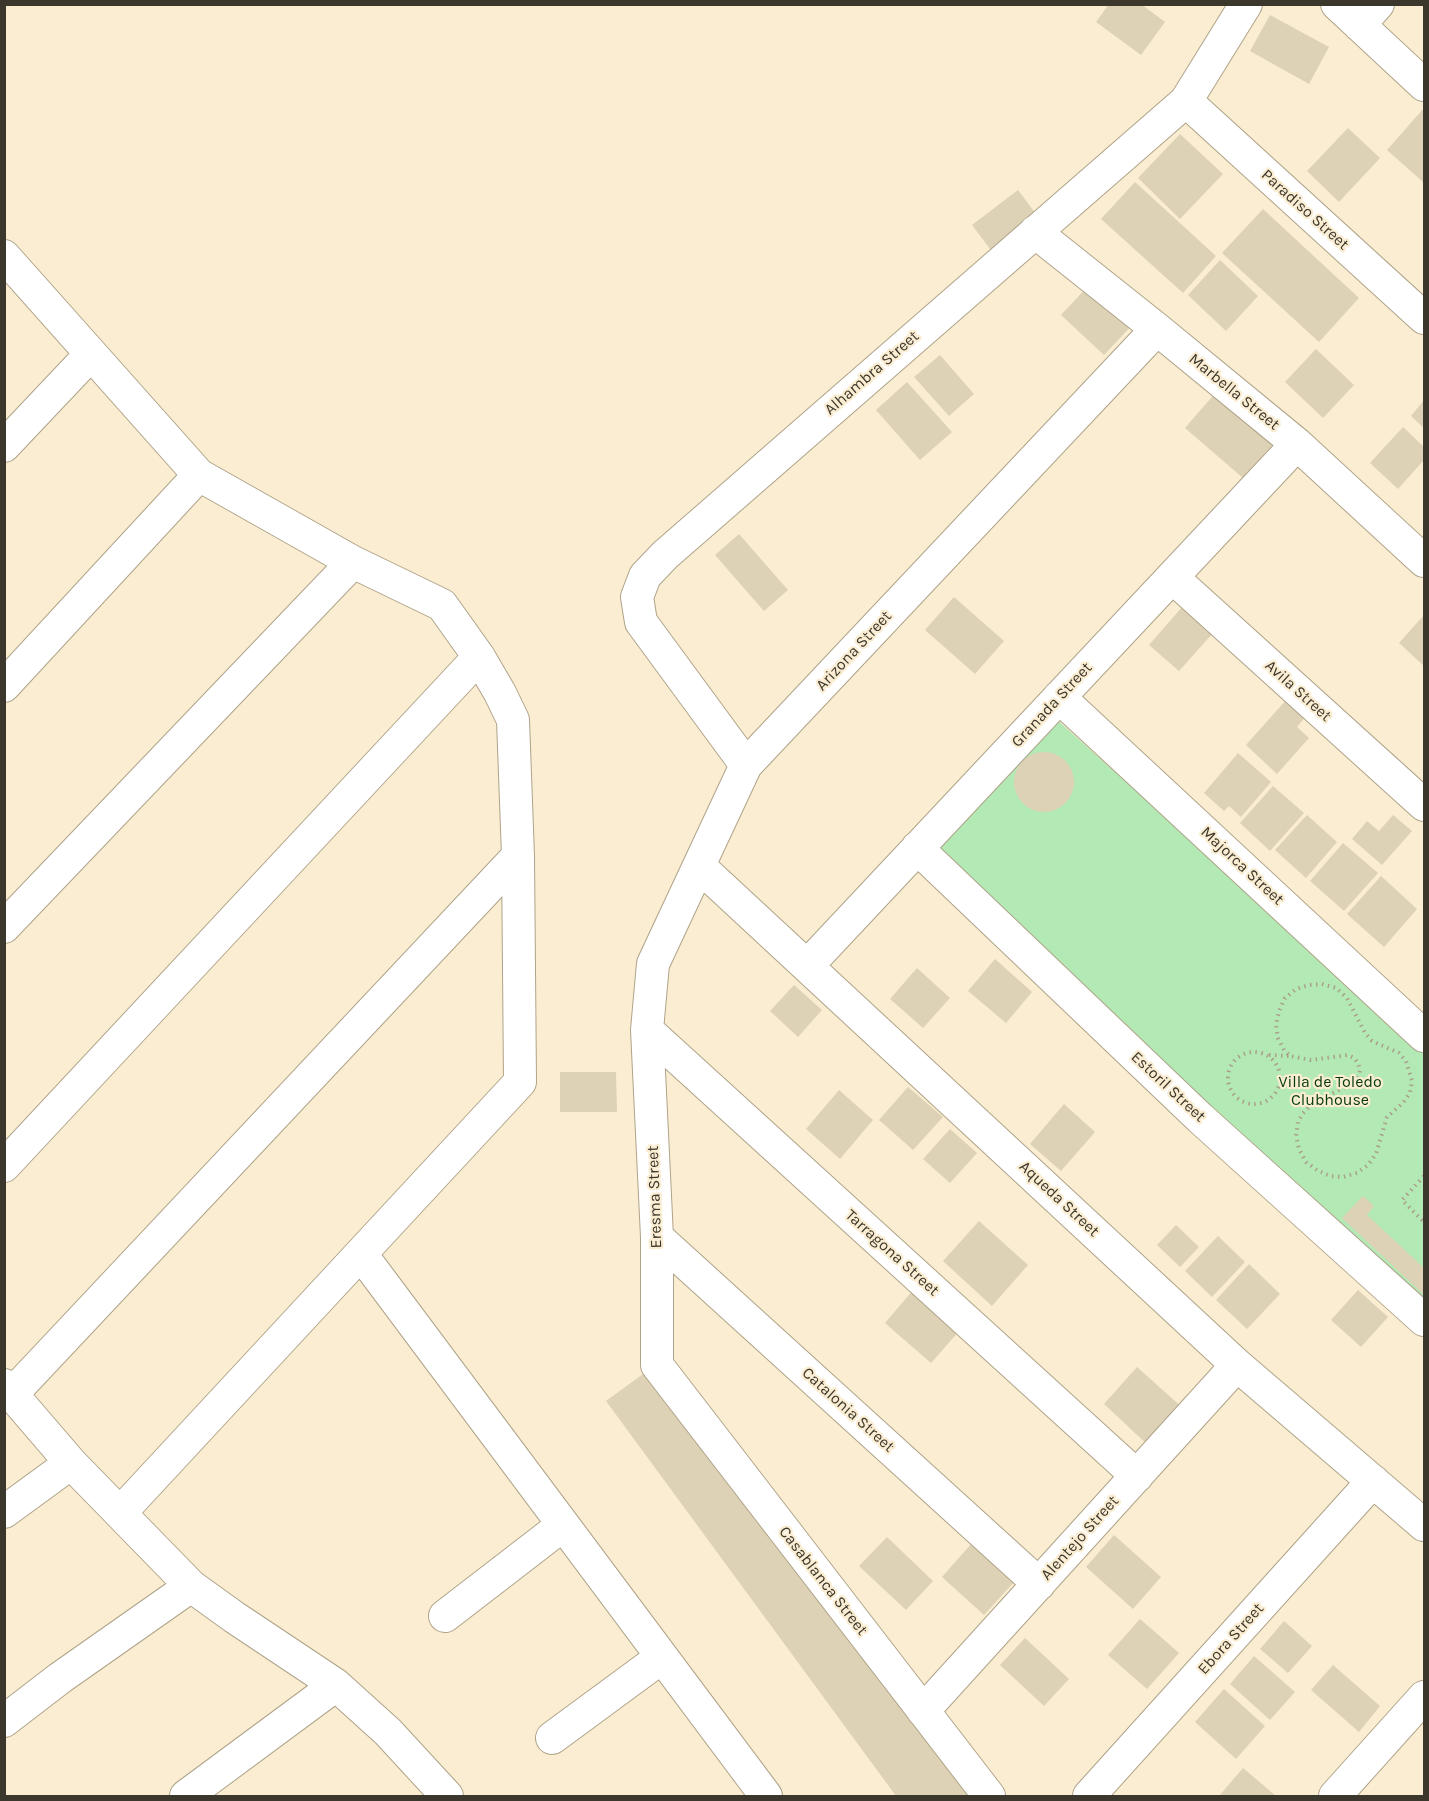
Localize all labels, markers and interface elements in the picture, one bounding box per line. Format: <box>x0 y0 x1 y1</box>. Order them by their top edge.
street label: Paradiso Street <box>1257 166 1353 254</box>
street label: Alhambra Street <box>821 327 923 419</box>
street label: Marbella Street <box>1185 350 1283 434</box>
street label: Arizona Street <box>812 607 896 695</box>
street label: Avila Street <box>1261 656 1335 726</box>
street label: Granada Street <box>1008 658 1096 752</box>
street label: Majorca Street <box>1196 823 1288 909</box>
street label: Estoril Street <box>1127 1048 1209 1126</box>
park label: Villa de Toledo Clubhouse <box>1278 1072 1382 1110</box>
street label: Eresma Street <box>644 1145 666 1249</box>
street label: Aqueda Street <box>1015 1157 1103 1241</box>
street label: Tarragona Street <box>841 1206 943 1300</box>
street label: Catalonia Street <box>798 1364 898 1456</box>
street label: Alentejo Street <box>1037 1492 1123 1584</box>
street label: Casablanca Street <box>774 1523 872 1639</box>
street label: Ebora Street <box>1194 1599 1268 1679</box>

